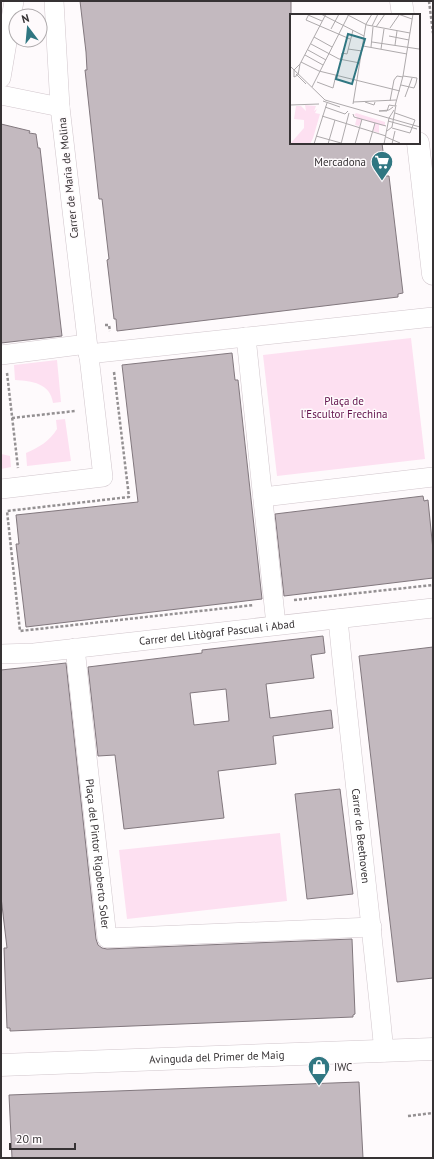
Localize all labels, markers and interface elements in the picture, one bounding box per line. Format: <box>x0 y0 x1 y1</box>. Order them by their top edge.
north arrow <box>8 8 48 48</box>
text: N <box>20 11 31 26</box>
inset map <box>290 14 420 144</box>
street label: Carrer de Maria de Molina <box>55 117 81 239</box>
supermarket icon: Mercadona <box>369 149 395 182</box>
place label: Mercadona <box>314 155 366 169</box>
park label: Plaça de l'Escultor Frechina <box>301 394 387 421</box>
street label: Carrer del Litògraf Pascual i Abad <box>138 617 295 648</box>
street label: Plaça del Pintor Rigoberto Soler <box>82 778 113 930</box>
street label: Carrer de Beethoven <box>349 788 373 884</box>
street label: Avinguda del Primer de Maig <box>149 1048 285 1067</box>
shop icon: IWC <box>306 1054 332 1087</box>
place label: IWC <box>334 1060 352 1074</box>
scale bar <box>10 1125 75 1151</box>
text: 20 m <box>16 1131 42 1146</box>

